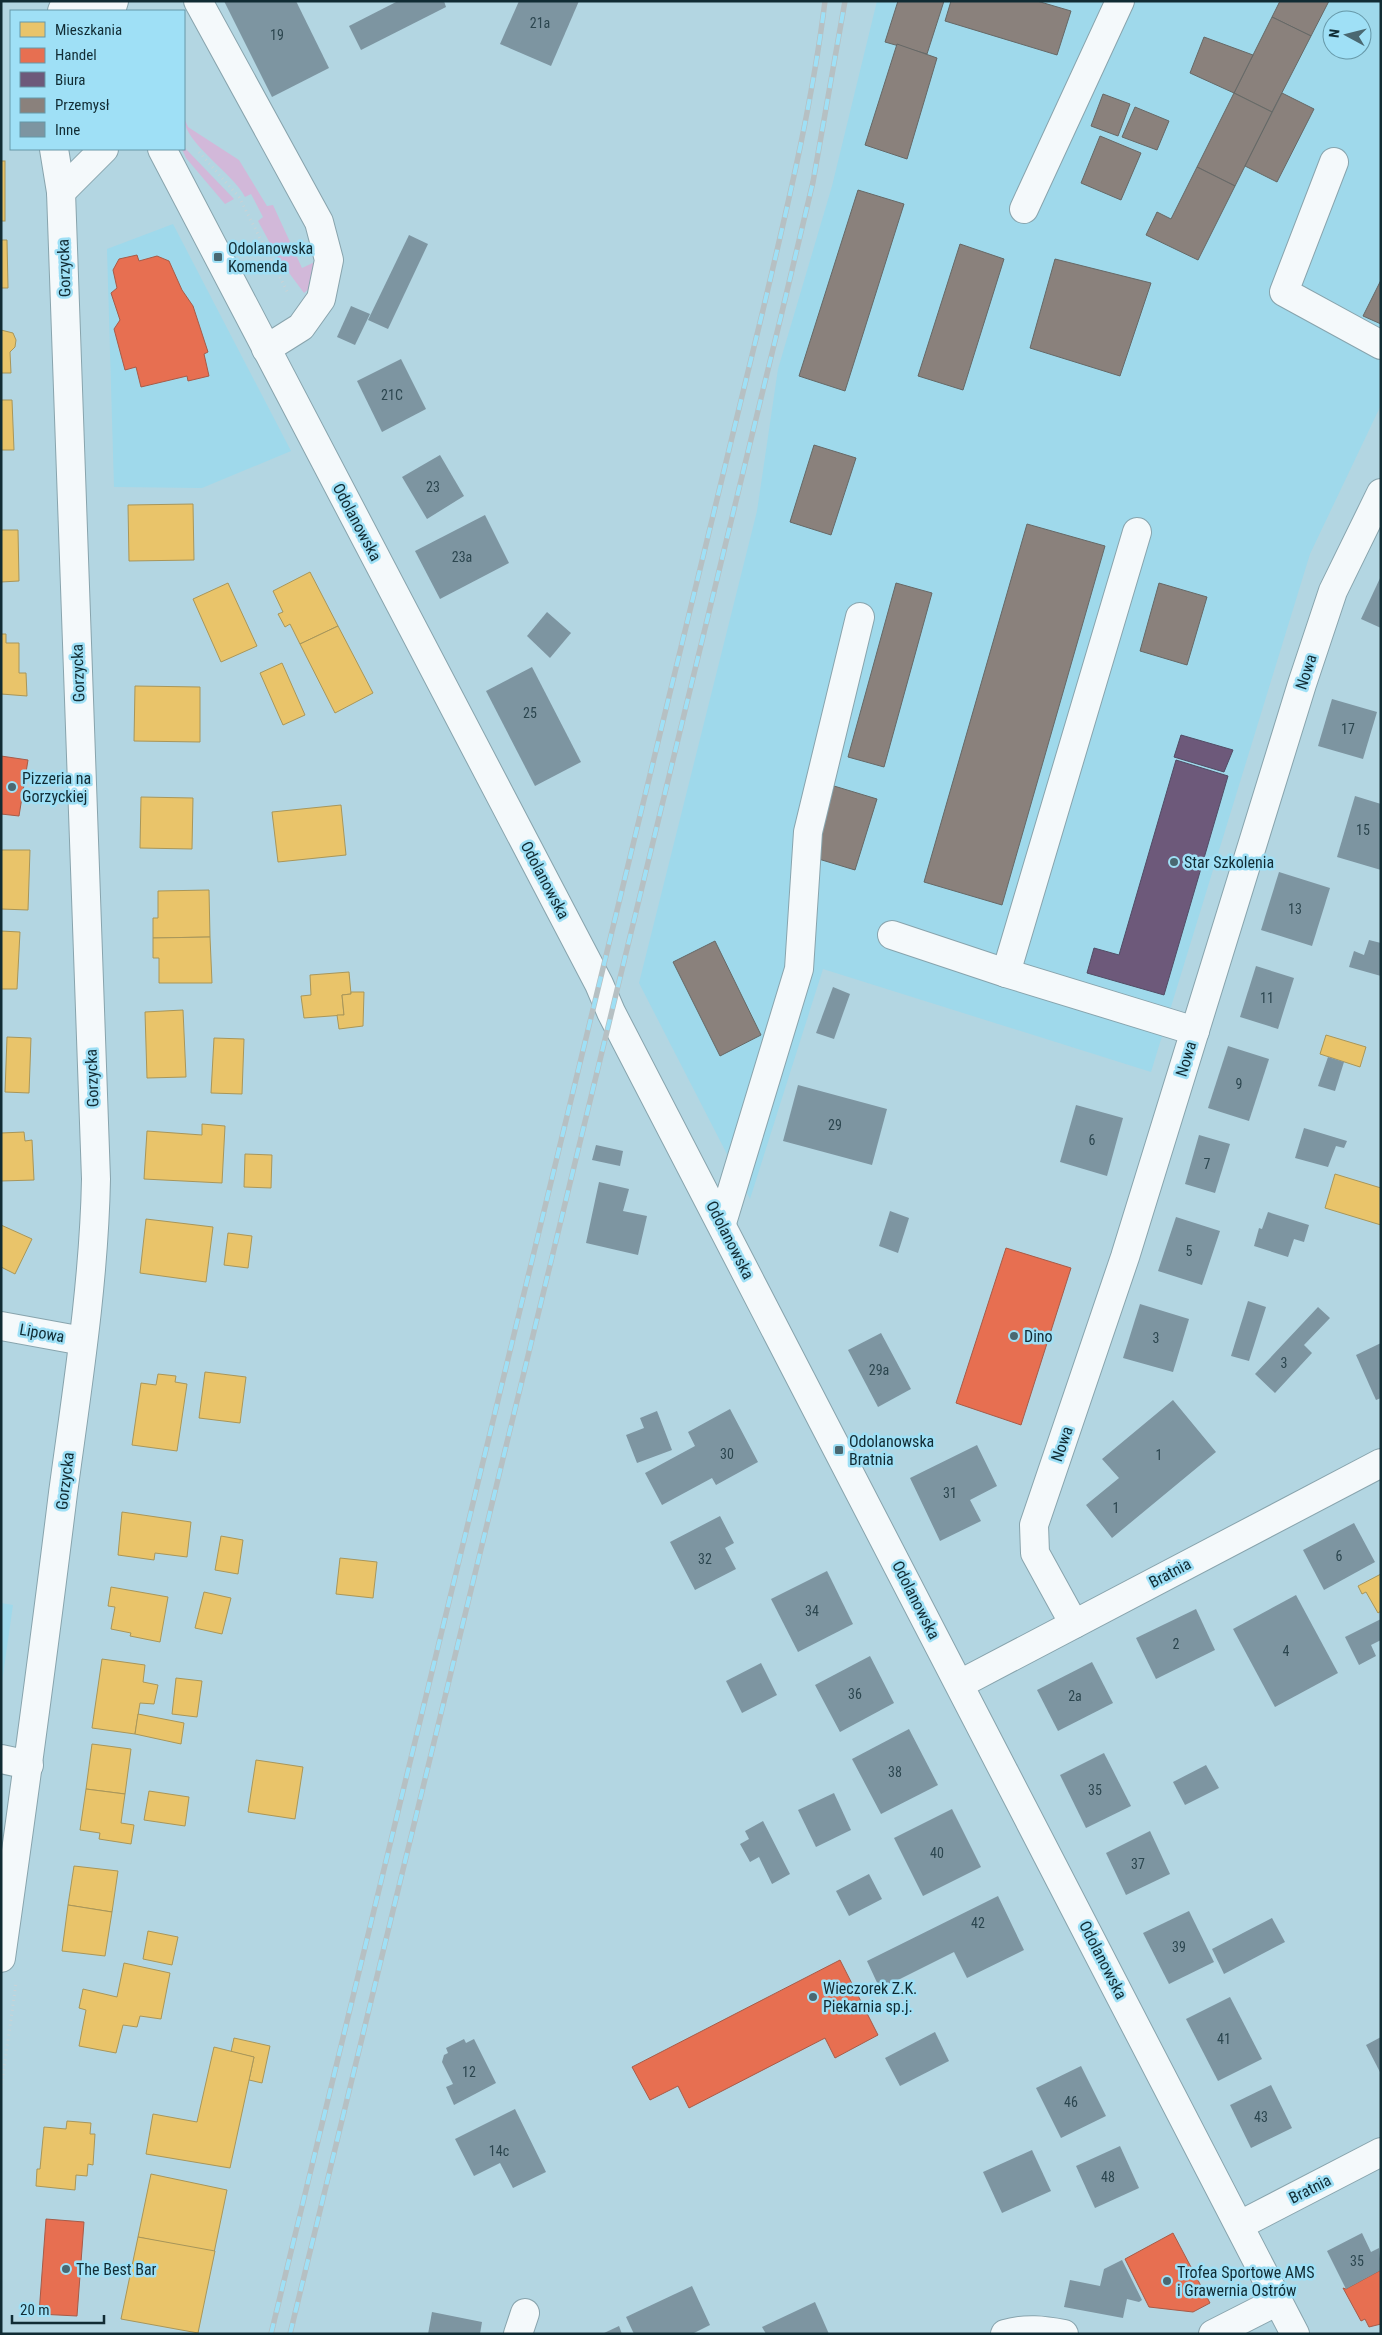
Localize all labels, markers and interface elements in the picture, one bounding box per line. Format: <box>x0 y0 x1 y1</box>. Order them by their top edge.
legend <box>10 10 185 150</box>
north arrow <box>1322 10 1372 60</box>
house number: 21a <box>530 15 550 31</box>
text: Mieszkania <box>55 21 122 39</box>
house number: 19 <box>270 27 284 43</box>
text: N <box>1326 28 1343 39</box>
text: Handel <box>55 46 97 64</box>
text: Biura <box>55 71 85 89</box>
text: Przemysł <box>55 96 110 114</box>
text: Inne <box>55 121 80 139</box>
street label: Gorzycka <box>53 239 75 297</box>
place label: Odolanowska Komenda <box>228 239 313 276</box>
marker: Odolanowska Komenda <box>212 251 224 263</box>
house number: 21C <box>381 387 403 403</box>
house number: 23 <box>426 479 440 495</box>
street label: Odolanowska <box>329 480 385 564</box>
house number: 23a <box>452 549 472 565</box>
street label: Gorzycka <box>67 644 89 702</box>
street label: Nowa <box>1291 652 1321 692</box>
house number: 25 <box>523 705 537 721</box>
house number: 17 <box>1341 721 1355 737</box>
place label: Pizzeria na Gorzyckiej <box>22 769 91 806</box>
marker: Pizzeria na Gorzyckiej <box>6 781 18 793</box>
house number: 15 <box>1356 822 1370 838</box>
street label: Odolanowska <box>517 838 573 922</box>
place label: Star Szkolenia <box>1184 853 1274 872</box>
marker: Star Szkolenia <box>1168 856 1180 868</box>
house number: 13 <box>1288 901 1302 917</box>
house number: 11 <box>1260 990 1274 1006</box>
street label: Nowa <box>1172 1039 1200 1079</box>
street label: Gorzycka <box>81 1049 103 1107</box>
house number: 9 <box>1236 1076 1242 1092</box>
house number: 29 <box>828 1117 842 1133</box>
house number: 6 <box>1089 1132 1096 1148</box>
house number: 7 <box>1204 1156 1211 1172</box>
street label: Odolanowska <box>702 1198 758 1282</box>
house number: 5 <box>1186 1243 1193 1259</box>
street label: Lipowa <box>18 1320 66 1346</box>
place label: Dino <box>1024 1327 1053 1346</box>
marker: Dino <box>1008 1330 1020 1342</box>
house number: 3 <box>1153 1330 1159 1346</box>
house number: 3 <box>1281 1355 1287 1371</box>
house number: 29a <box>869 1362 889 1378</box>
street label: Nowa <box>1047 1424 1077 1464</box>
place label: Odolanowska Bratnia <box>849 1432 934 1469</box>
marker: Odolanowska Bratnia <box>833 1444 845 1456</box>
house number: 30 <box>720 1446 734 1462</box>
house number: 1 <box>1156 1447 1162 1463</box>
street label: Gorzycka <box>52 1451 78 1511</box>
house number: 31 <box>943 1485 957 1501</box>
house number: 1 <box>1113 1500 1119 1516</box>
house number: 6 <box>1336 1548 1343 1564</box>
house number: 32 <box>698 1551 712 1567</box>
street label: Bratnia <box>1146 1554 1194 1592</box>
street label: Odolanowska <box>888 1558 944 1642</box>
house number: 34 <box>805 1603 819 1619</box>
house number: 2 <box>1173 1636 1180 1652</box>
house number: 4 <box>1283 1643 1290 1659</box>
house number: 36 <box>848 1686 862 1702</box>
house number: 2a <box>1068 1688 1082 1704</box>
house number: 38 <box>888 1764 902 1780</box>
house number: 35 <box>1088 1782 1102 1798</box>
house number: 40 <box>930 1845 944 1861</box>
house number: 37 <box>1131 1856 1145 1872</box>
house number: 42 <box>971 1915 985 1931</box>
street label: Odolanowska <box>1075 1918 1131 2002</box>
house number: 39 <box>1172 1939 1186 1955</box>
place label: Wieczorek Z.K. Piekarnia sp.j. <box>823 1979 917 2016</box>
marker: Wieczorek Z.K. Piekarnia sp.j. <box>807 1991 819 2003</box>
house number: 41 <box>1217 2031 1231 2047</box>
house number: 12 <box>462 2064 476 2080</box>
house number: 46 <box>1064 2094 1078 2110</box>
house number: 43 <box>1254 2109 1268 2125</box>
house number: 14c <box>489 2143 509 2159</box>
house number: 48 <box>1101 2169 1115 2185</box>
street label: Bratnia <box>1286 2170 1334 2208</box>
house number: 35 <box>1350 2253 1364 2269</box>
place label: The Best Bar <box>76 2260 157 2279</box>
marker: The Best Bar <box>60 2263 72 2275</box>
place label: Trofea Sportowe AMS i Grawernia Ostrów <box>1177 2263 1314 2300</box>
marker: Trofea Sportowe AMS i Grawernia Ostrów <box>1161 2275 1173 2287</box>
scale bar <box>12 2292 105 2324</box>
text: 20 m <box>20 2301 50 2319</box>

